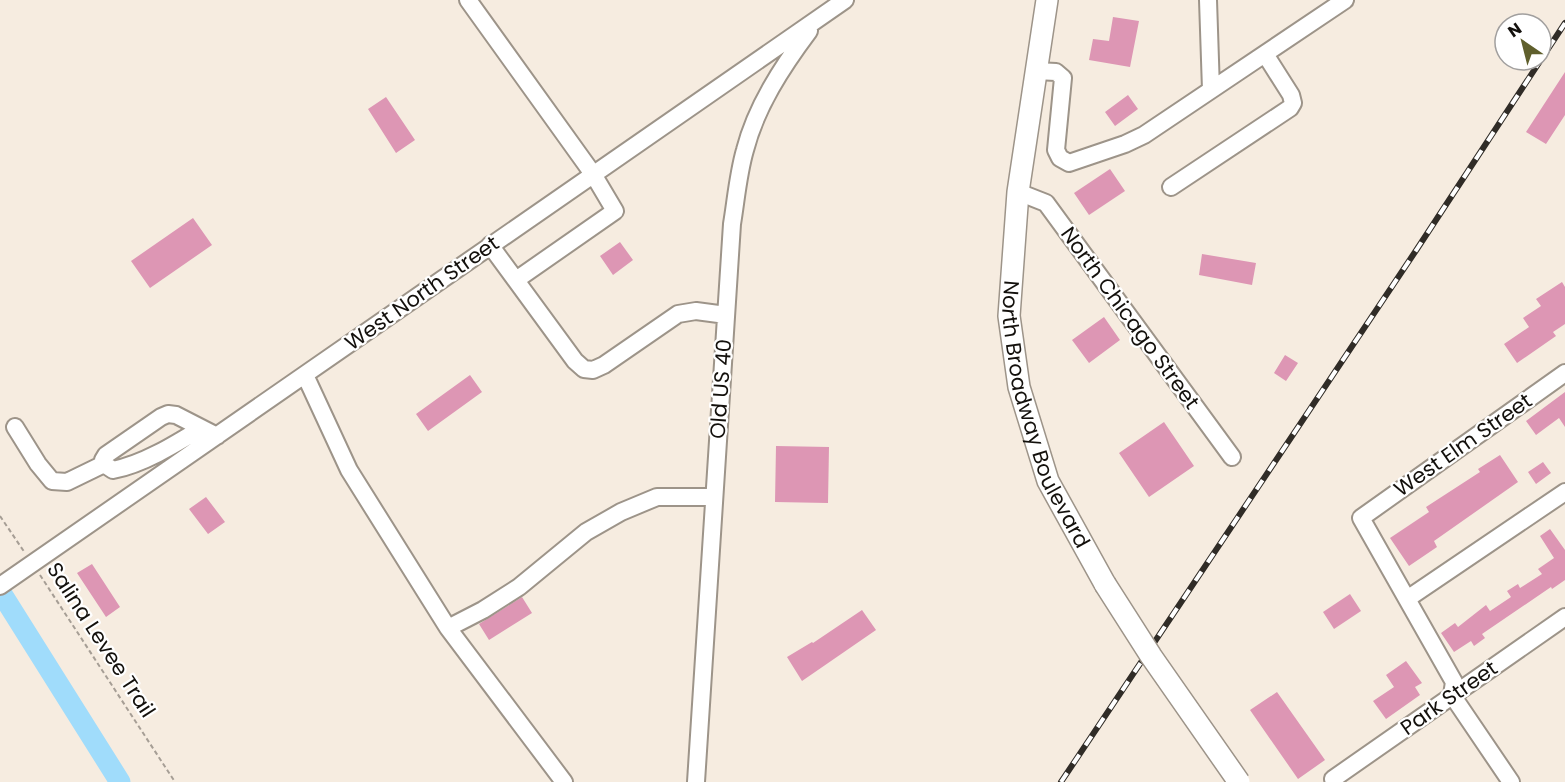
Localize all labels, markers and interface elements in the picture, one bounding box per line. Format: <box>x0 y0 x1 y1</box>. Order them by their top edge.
north arrow <box>1493 12 1553 72</box>
text: N <box>1503 17 1526 43</box>
street label: North Chicago Street <box>1054 221 1207 415</box>
street label: West North Street <box>339 229 505 357</box>
street label: North Broadway Boulevard <box>995 279 1097 553</box>
street label: Old US 40 <box>703 338 738 440</box>
street label: West Elm Street <box>1388 386 1538 503</box>
street label: Salina Levee Trail <box>40 557 162 723</box>
street label: Park Street <box>1394 654 1503 742</box>

